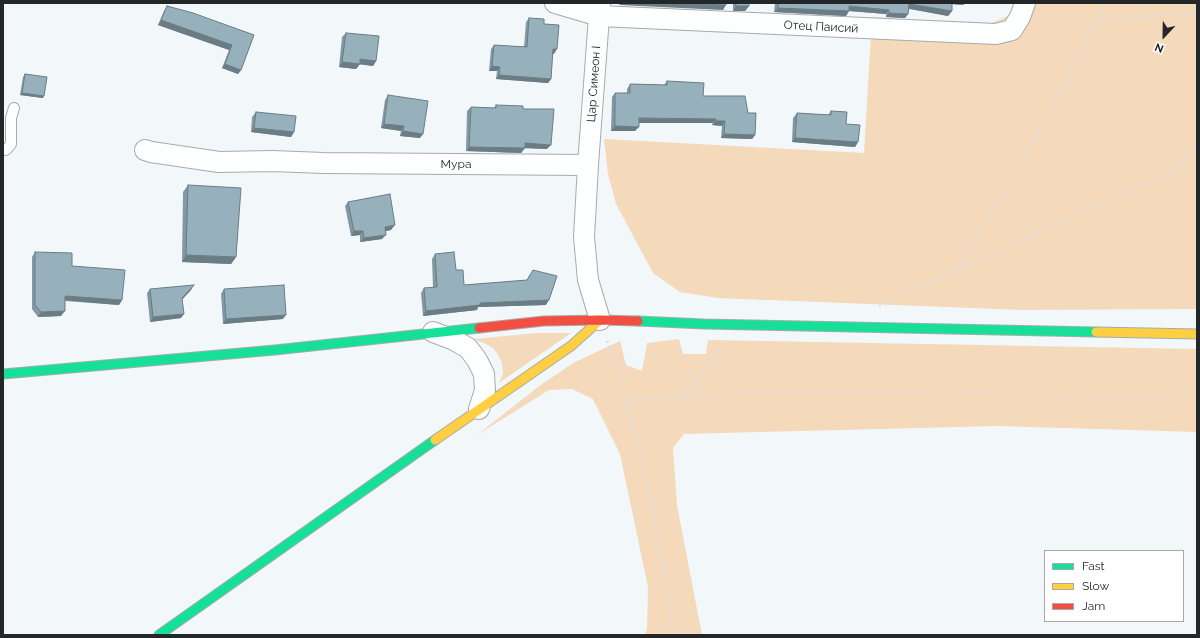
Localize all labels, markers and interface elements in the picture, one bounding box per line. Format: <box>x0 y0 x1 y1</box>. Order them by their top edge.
north arrow <box>1144 16 1184 56</box>
street label: Отец Паисий <box>783 18 859 36</box>
text: N <box>1153 40 1166 55</box>
street label: Цар Симеон I <box>584 45 604 123</box>
street label: Мура <box>441 157 471 171</box>
legend <box>1044 550 1184 622</box>
text: Fast <box>1082 559 1105 573</box>
text: Slow <box>1082 579 1109 593</box>
text: Jam <box>1082 599 1105 613</box>

